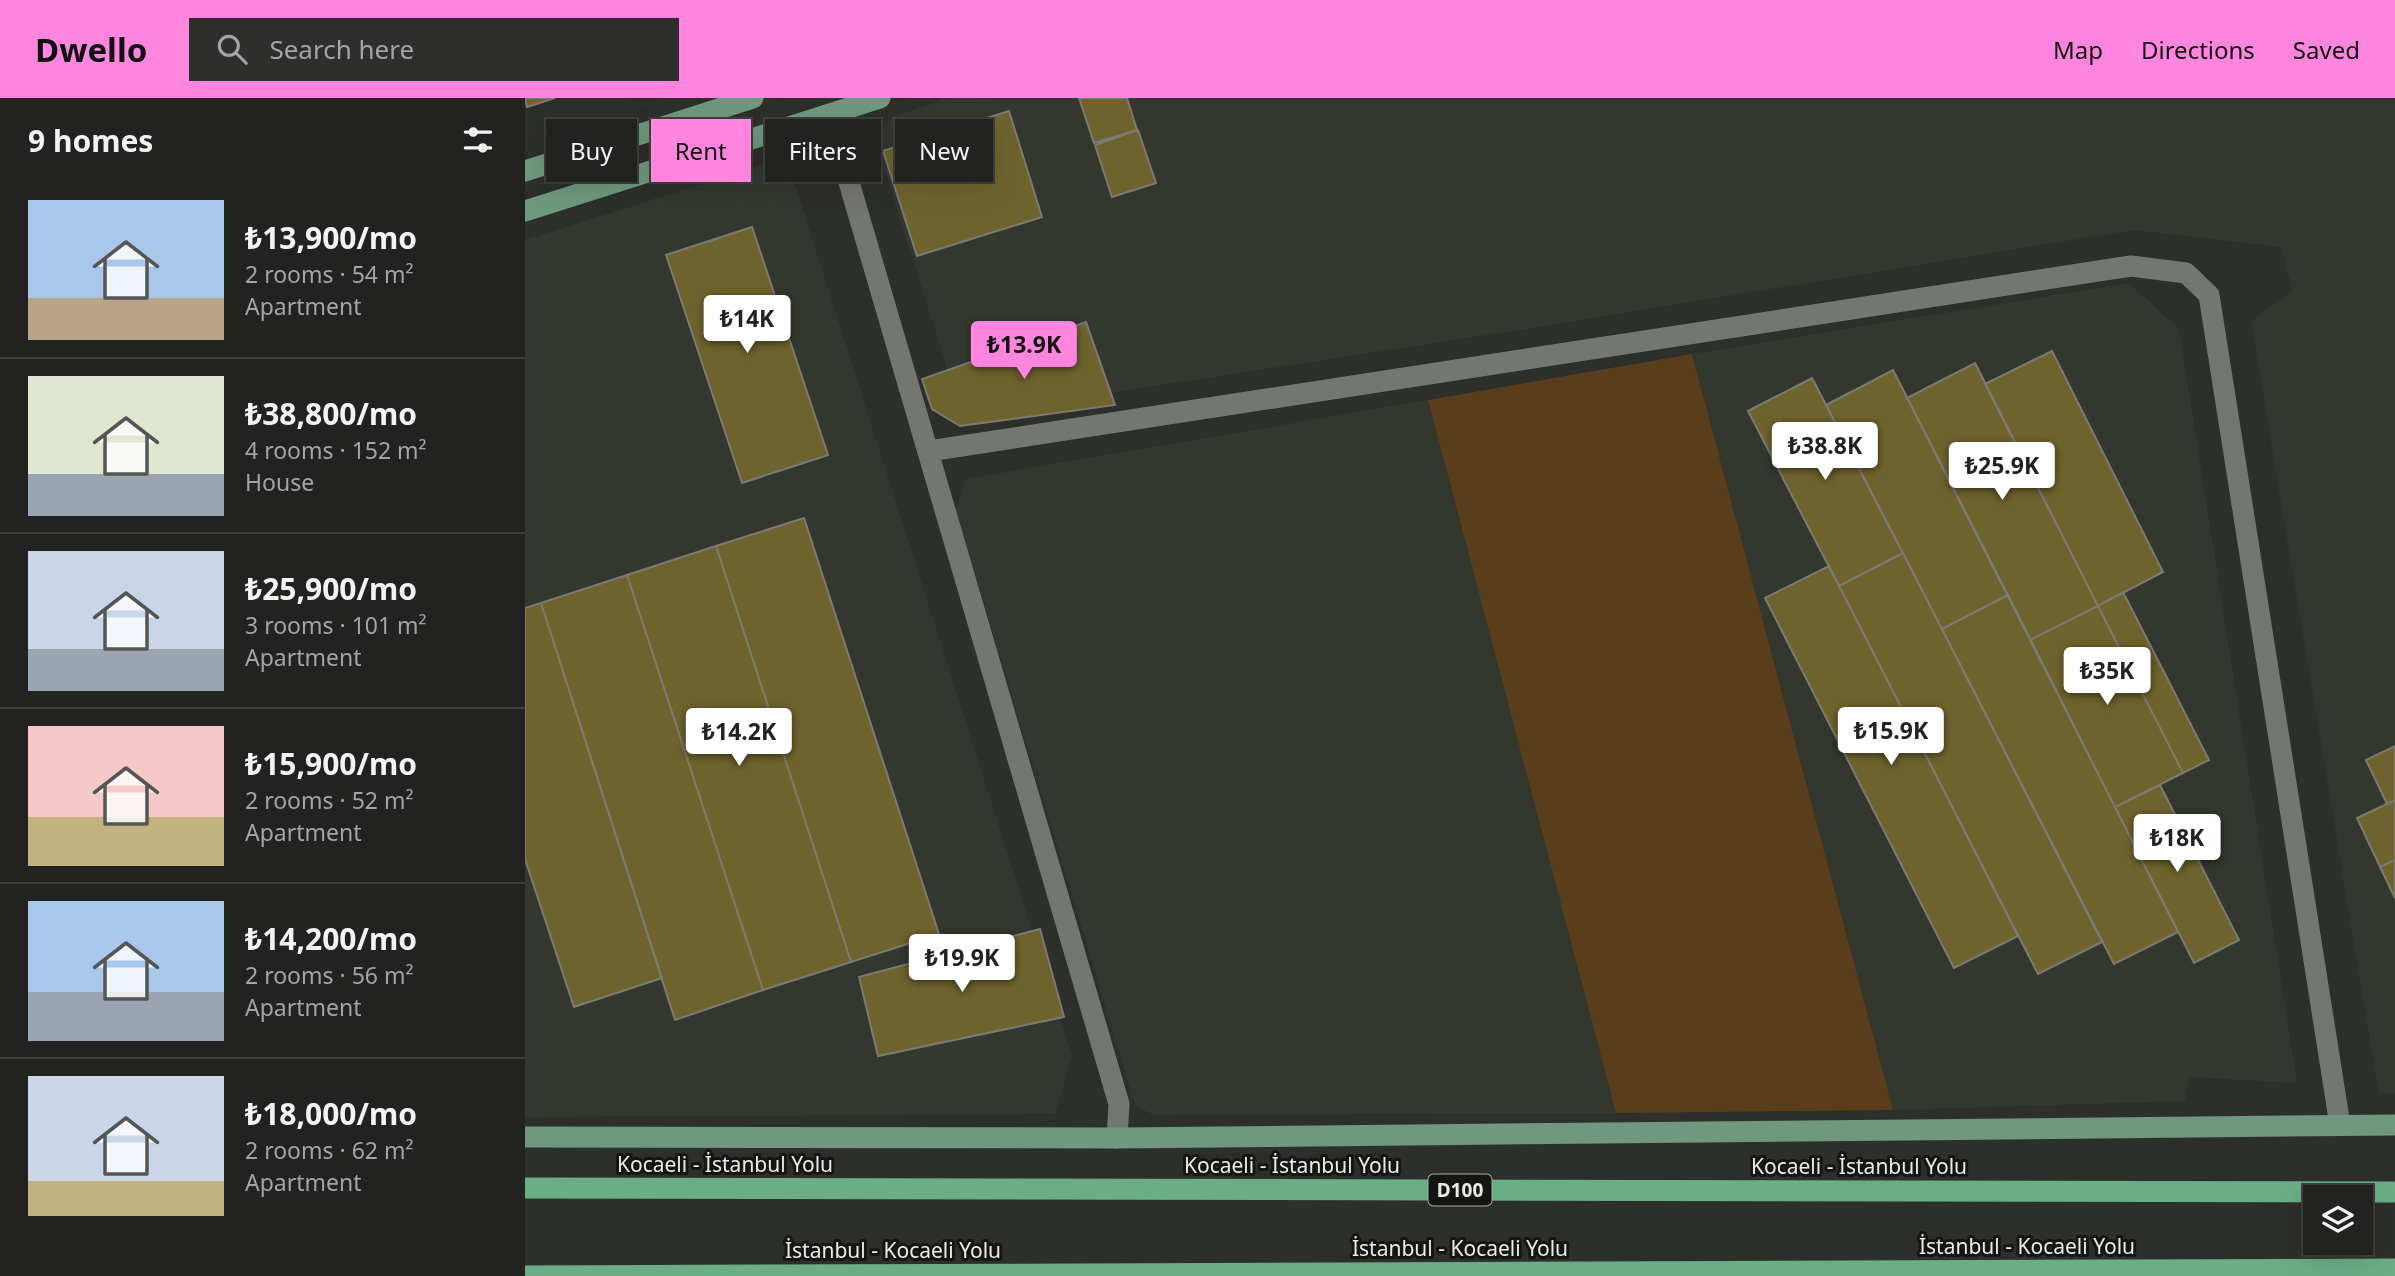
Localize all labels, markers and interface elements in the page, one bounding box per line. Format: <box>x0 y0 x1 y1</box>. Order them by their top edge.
search box <box>189 18 679 81</box>
text: Dwello <box>35 27 147 72</box>
icon: search <box>213 30 251 68</box>
text: Search here <box>269 31 414 67</box>
text: Map <box>2053 33 2103 66</box>
text: Directions <box>2141 33 2255 66</box>
text: Saved <box>2293 33 2360 66</box>
chip: Buy <box>546 119 637 182</box>
chip: Rent <box>651 119 751 182</box>
chip: Filters <box>765 119 881 182</box>
chip: New <box>895 119 993 182</box>
text: 9 homes <box>28 120 153 161</box>
icon: filters <box>459 121 497 159</box>
text: ₺13,900/mo <box>245 217 417 258</box>
icon: home <box>84 228 168 312</box>
text: 2 rooms · 54 m² <box>245 258 414 290</box>
text: Apartment <box>245 290 362 322</box>
pin: ₺14K <box>706 296 788 355</box>
text: ₺14K <box>720 302 774 334</box>
pin: ₺13.9K <box>967 322 1081 381</box>
text: ₺13.9K <box>987 328 1061 360</box>
text: ₺38,800/mo <box>245 393 417 434</box>
icon: home <box>84 404 168 488</box>
pin: ₺38.8K <box>1768 422 1882 482</box>
text: ₺38.8K <box>1788 429 1862 461</box>
text: 4 rooms · 152 m² <box>245 434 427 466</box>
pin: ₺25.9K <box>1945 442 2059 502</box>
text: ₺25.9K <box>1965 449 2039 481</box>
text: House <box>245 466 314 498</box>
text: ₺25,900/mo <box>245 568 417 609</box>
icon: home <box>84 579 168 663</box>
text: 3 rooms · 101 m² <box>245 609 427 641</box>
text: Apartment <box>245 641 362 673</box>
pin: ₺35K <box>2066 648 2148 707</box>
text: ₺35K <box>2080 654 2134 686</box>
pin: ₺14.2K <box>682 708 796 768</box>
pin: ₺15.9K <box>1834 708 1948 767</box>
text: ₺15.9K <box>1854 714 1928 746</box>
text: ₺14.2K <box>702 715 776 747</box>
text: ₺15,900/mo <box>245 743 417 784</box>
icon: home <box>84 754 168 838</box>
text: 2 rooms · 52 m² <box>245 784 414 816</box>
pin: ₺18K <box>2136 814 2218 874</box>
text: Apartment <box>245 816 362 848</box>
text: ₺18K <box>2150 821 2204 853</box>
text: ₺14,200/mo <box>245 918 417 959</box>
icon: home <box>84 929 168 1013</box>
pin: ₺19.9K <box>905 934 1019 994</box>
text: ₺19.9K <box>925 941 999 973</box>
text: 2 rooms · 56 m² <box>245 959 414 991</box>
text: Apartment <box>245 991 362 1023</box>
text: ₺18,000/mo <box>245 1093 417 1134</box>
icon: home <box>84 1104 168 1188</box>
text: 2 rooms · 62 m² <box>245 1134 414 1166</box>
street label: Kocaeli - İstanbul Yolu <box>617 1150 833 1178</box>
street label: Kocaeli - İstanbul Yolu <box>1184 1151 1400 1179</box>
street label: Kocaeli - İstanbul Yolu <box>1751 1152 1967 1180</box>
text: Apartment <box>245 1166 362 1198</box>
road number: D100 <box>1429 1174 1492 1206</box>
map controls <box>2303 1185 2373 1255</box>
button: layers <box>2303 1185 2373 1255</box>
street label: İstanbul - Kocaeli Yolu <box>1919 1232 2135 1260</box>
street label: İstanbul - Kocaeli Yolu <box>1352 1234 1568 1262</box>
street label: İstanbul - Kocaeli Yolu <box>785 1236 1001 1264</box>

